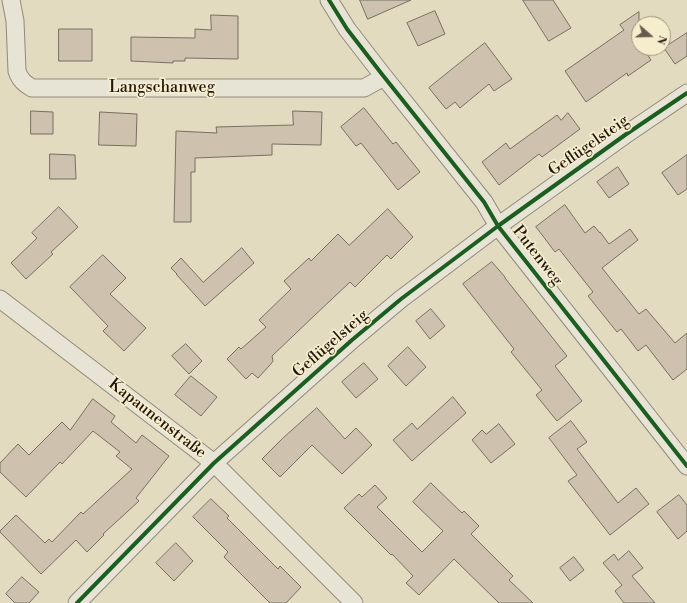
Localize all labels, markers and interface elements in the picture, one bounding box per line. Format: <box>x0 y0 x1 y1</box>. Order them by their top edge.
north arrow <box>631 16 671 56</box>
text: N <box>653 33 669 46</box>
street label: Langschanweg <box>109 78 215 98</box>
street label: Geflügelsteig <box>545 111 633 181</box>
street label: Putenweg <box>508 222 566 290</box>
street label: Geflügelsteig <box>289 306 373 382</box>
street label: Kapaunenstraße <box>104 375 210 463</box>

